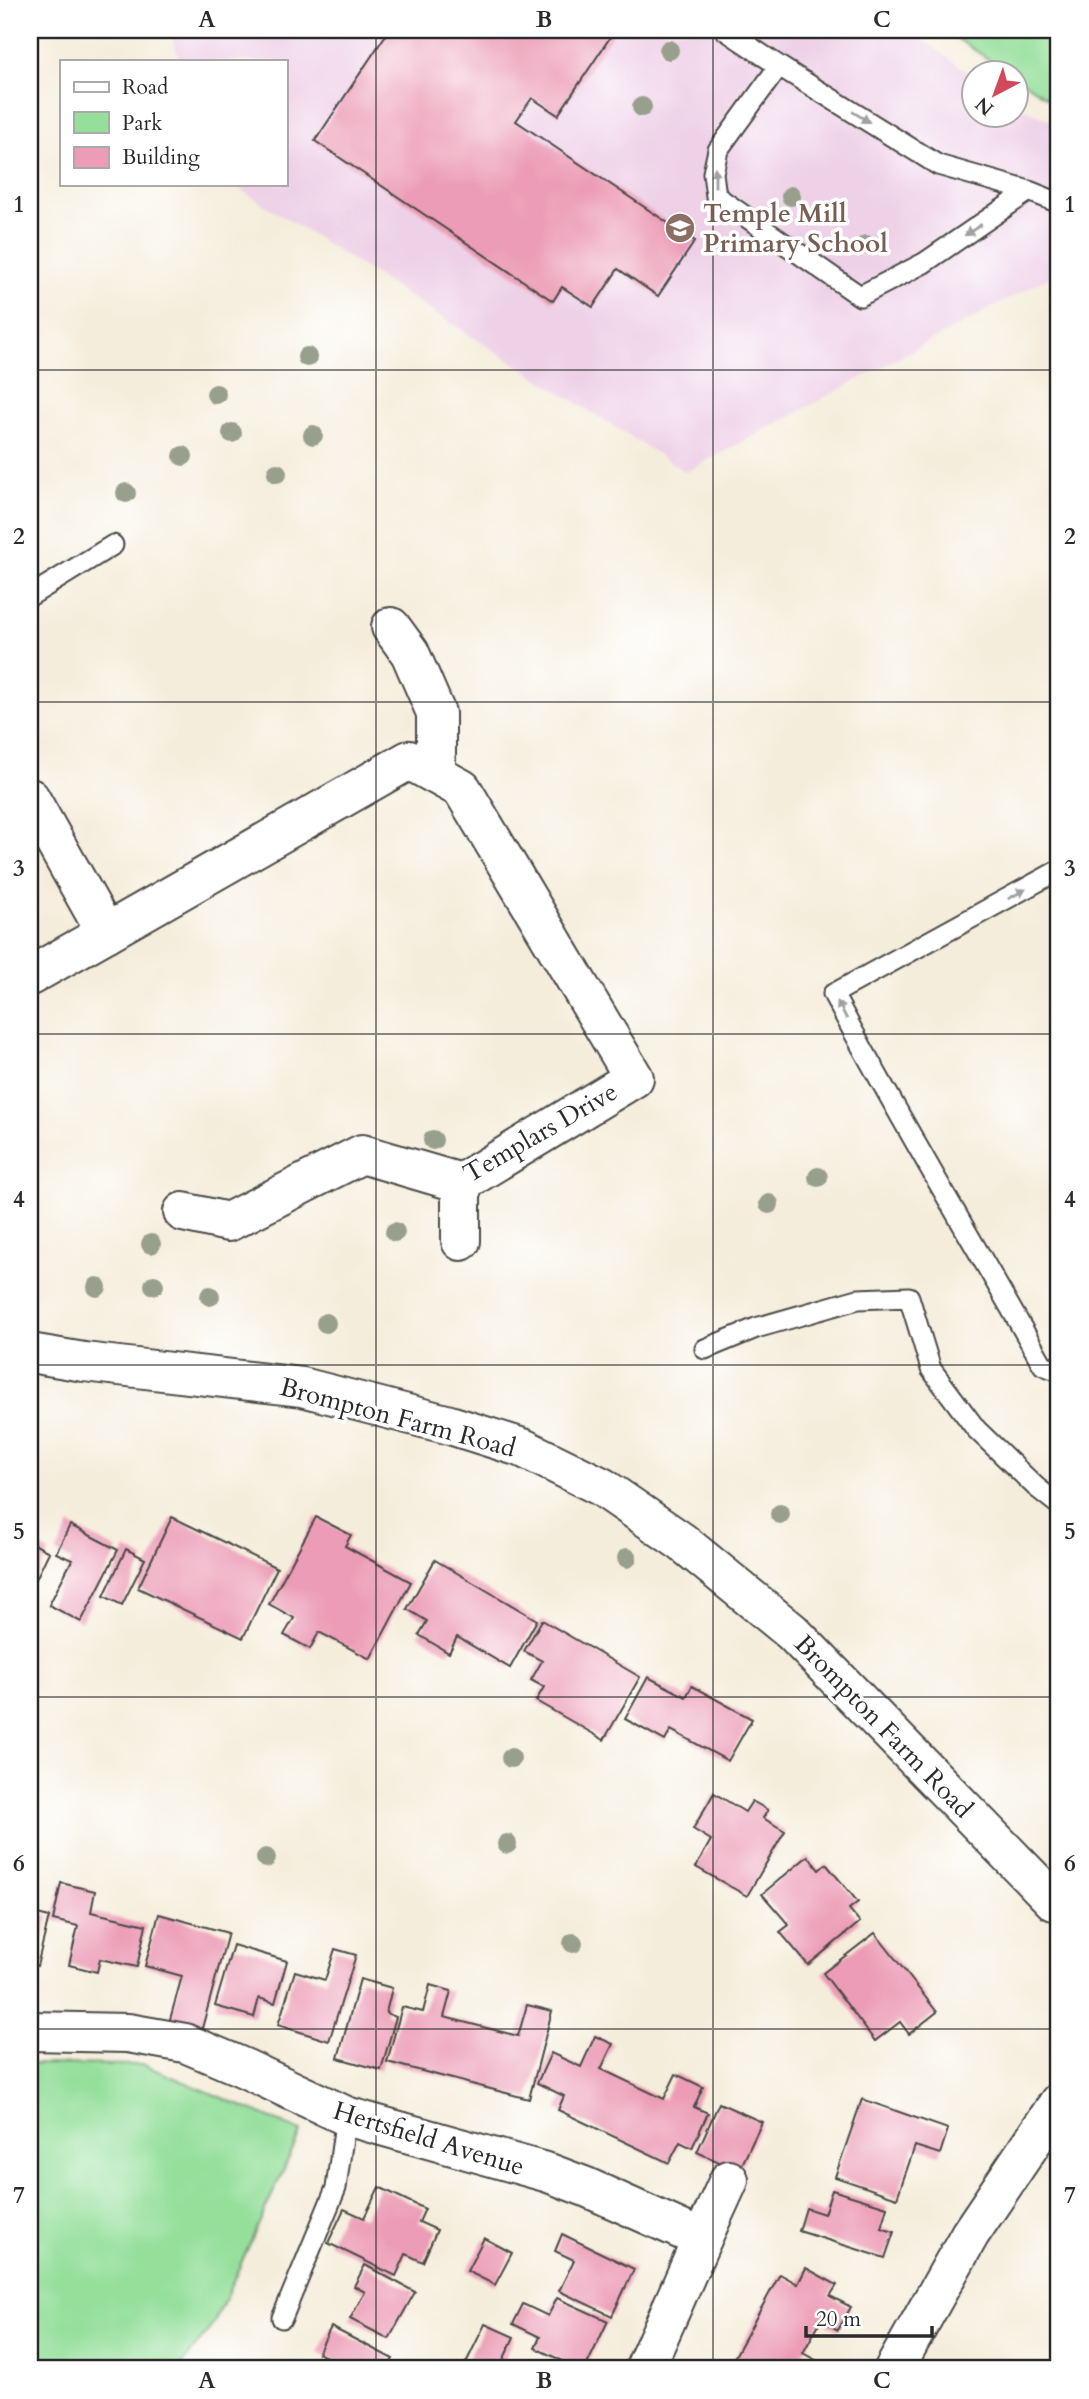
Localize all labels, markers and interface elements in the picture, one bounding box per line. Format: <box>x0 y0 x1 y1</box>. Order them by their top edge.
text: A <box>198 4 216 35</box>
text: B <box>536 4 552 35</box>
text: C <box>873 4 891 35</box>
legend <box>60 60 287 186</box>
north arrow <box>960 60 1030 130</box>
text: Road <box>122 73 168 102</box>
text: N <box>969 91 999 121</box>
text: Park <box>122 109 163 138</box>
one-way arrow <box>851 110 870 123</box>
text: Building <box>122 143 200 172</box>
one-way arrow <box>709 166 721 188</box>
text: 1 <box>13 189 25 220</box>
text: 1 <box>1064 189 1076 220</box>
place label: Temple Mill Primary School <box>703 196 888 261</box>
school or university icon: Temple Mill Primary School <box>663 211 697 245</box>
one-way arrow <box>963 223 982 236</box>
text: 2 <box>13 521 25 552</box>
text: 2 <box>1064 521 1076 552</box>
text: 3 <box>13 853 25 884</box>
text: 3 <box>1064 853 1076 884</box>
one-way arrow <box>1007 888 1027 900</box>
one-way arrow <box>836 1001 848 1020</box>
street label: Templars Drive <box>457 1074 624 1191</box>
text: 4 <box>13 1184 25 1215</box>
text: 4 <box>1064 1184 1076 1215</box>
street label: Brompton Farm Road <box>276 1369 520 1466</box>
text: 5 <box>13 1516 25 1547</box>
text: 5 <box>1064 1516 1076 1547</box>
street label: Brompton Farm Road <box>787 1627 981 1826</box>
text: 6 <box>13 1848 25 1879</box>
text: 6 <box>1064 1848 1076 1879</box>
street label: Hertsfield Avenue <box>329 2093 529 2184</box>
text: 7 <box>13 2180 25 2211</box>
text: 7 <box>1064 2180 1076 2211</box>
scale bar <box>806 2294 932 2338</box>
text: 20 m <box>816 2305 861 2334</box>
text: A <box>198 2365 216 2396</box>
text: B <box>536 2365 552 2396</box>
text: C <box>873 2365 891 2396</box>

